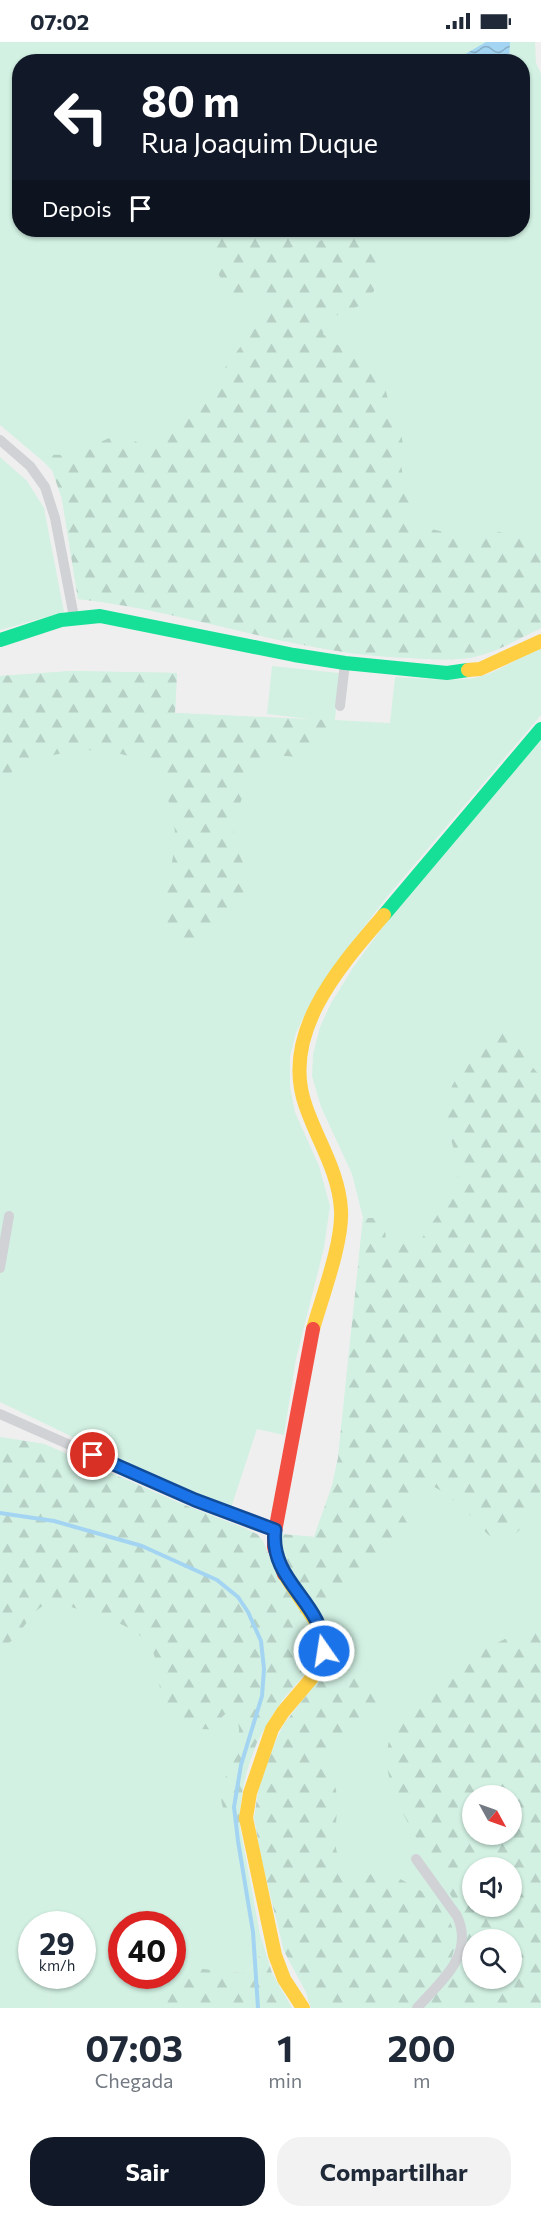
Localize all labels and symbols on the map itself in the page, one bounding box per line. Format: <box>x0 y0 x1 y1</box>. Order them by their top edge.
pin <box>67 1429 118 1480</box>
position arrow <box>292 1619 356 1683</box>
north arrow <box>462 1785 522 1845</box>
speed limit sign: 40 <box>108 1911 186 1989</box>

